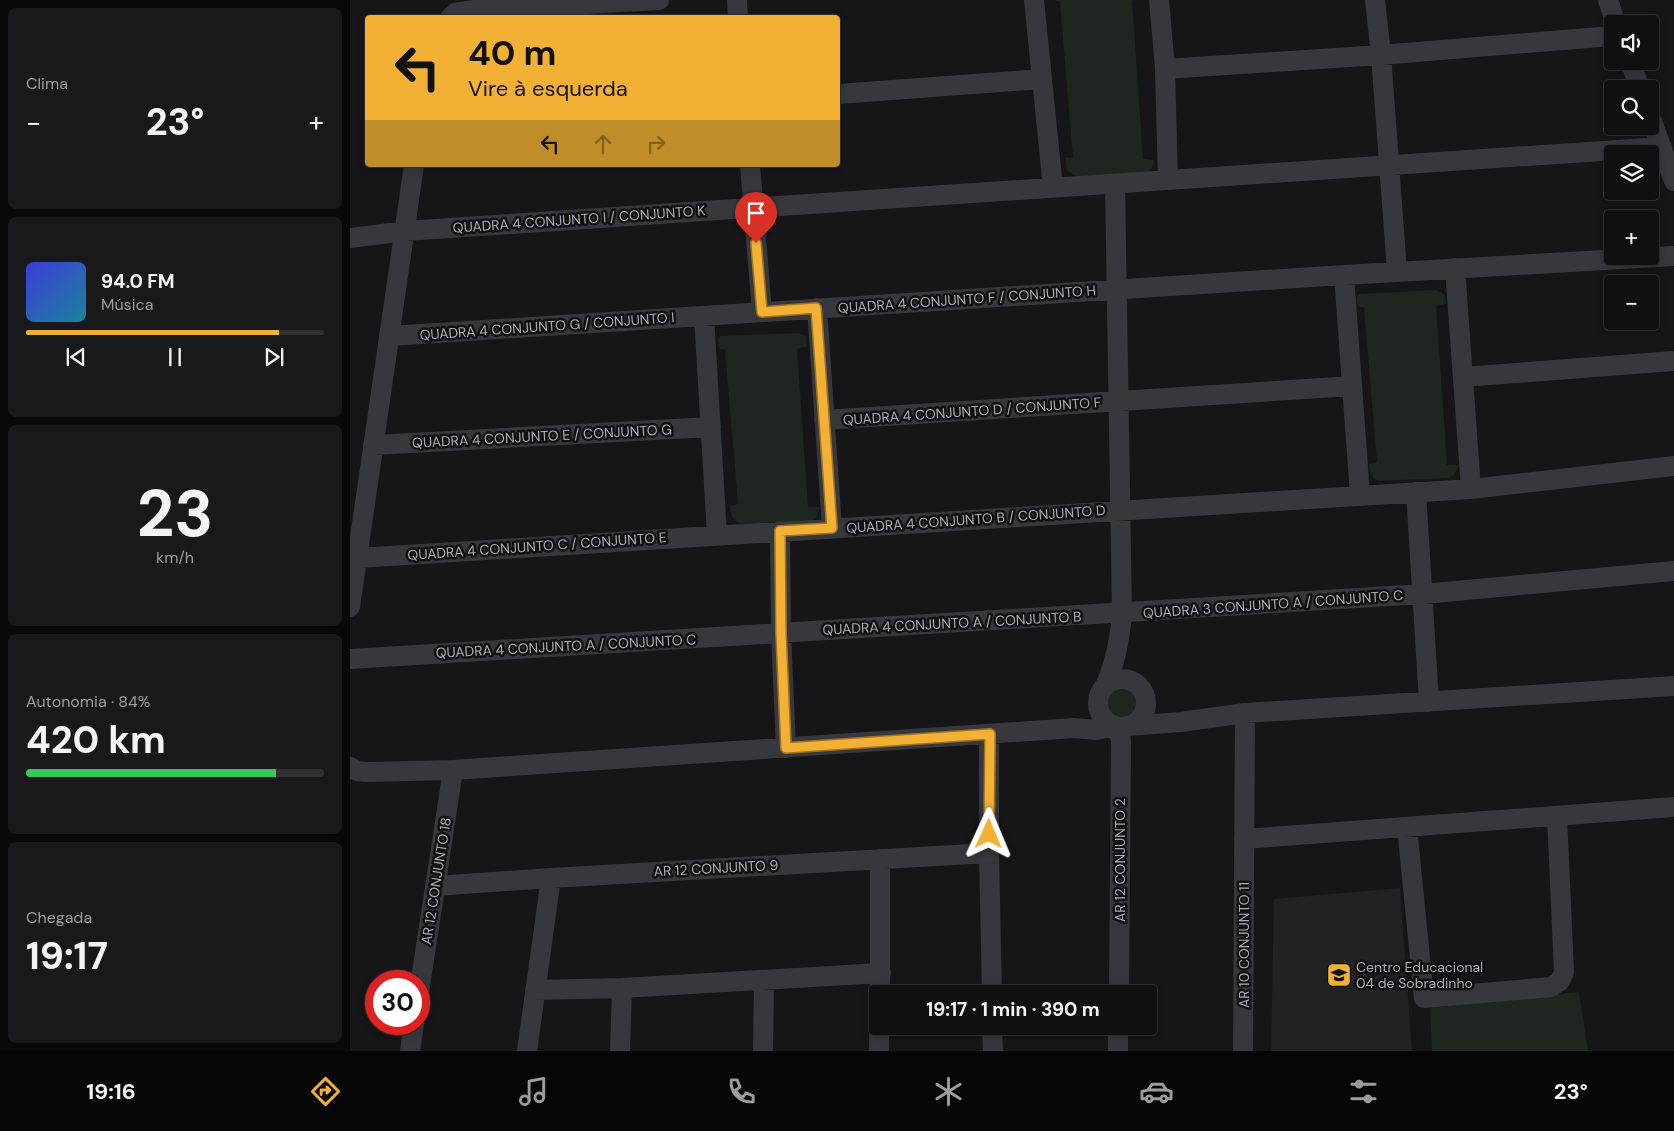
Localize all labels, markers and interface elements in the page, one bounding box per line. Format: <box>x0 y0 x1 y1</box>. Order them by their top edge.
map controls <box>1604 15 1659 330</box>
button: sound <box>1604 15 1659 70</box>
text: 40 m <box>468 30 557 76</box>
icon: left <box>385 35 450 100</box>
text: Clima <box>26 73 68 94</box>
text: Vire à esquerda <box>468 74 628 103</box>
button: search <box>1604 80 1659 135</box>
text: 23° <box>146 97 204 147</box>
text: − <box>26 104 41 141</box>
text: + <box>309 104 324 141</box>
icon: left <box>536 130 564 158</box>
icon: ahead <box>589 130 617 158</box>
icon: right <box>642 130 670 158</box>
button: layers <box>1604 145 1659 200</box>
pin <box>735 192 777 243</box>
icon: arrive <box>742 199 770 227</box>
street label: QUADRA 4 CONJUNTO I / CONJUNTO K <box>452 201 706 237</box>
button: + <box>1604 210 1659 265</box>
text: 94.0 FM <box>101 269 175 294</box>
button: − <box>1604 275 1659 330</box>
street label: QUADRA 4 CONJUNTO F / CONJUNTO H <box>837 281 1097 317</box>
text: Música <box>101 294 153 315</box>
street label: QUADRA 4 CONJUNTO G / CONJUNTO I <box>419 308 675 344</box>
icon: previous <box>62 343 90 371</box>
icon: pause <box>161 343 189 371</box>
icon: next <box>260 343 288 371</box>
street label: QUADRA 4 CONJUNTO D / CONJUNTO F <box>842 393 1102 429</box>
street label: QUADRA 4 CONJUNTO E / CONJUNTO G <box>412 420 672 452</box>
text: 23 <box>137 472 213 556</box>
street label: QUADRA 4 CONJUNTO B / CONJUNTO D <box>846 501 1106 537</box>
street label: QUADRA 4 CONJUNTO C / CONJUNTO E <box>407 528 667 564</box>
text: km/h <box>156 547 194 568</box>
street label: QUADRA 3 CONJUNTO A / CONJUNTO C <box>1142 586 1404 622</box>
street label: QUADRA 4 CONJUNTO A / CONJUNTO B <box>822 607 1082 639</box>
street label: QUADRA 4 CONJUNTO A / CONJUNTO C <box>435 630 697 662</box>
text: Autonomia · 84% <box>26 691 150 712</box>
text: 420 km <box>26 715 166 765</box>
street label: AR 12 CONJUNTO 2 <box>1111 798 1129 922</box>
position arrow <box>962 807 1014 859</box>
street label: AR 12 CONJUNTO 18 <box>417 816 455 946</box>
street label: AR 12 CONJUNTO 9 <box>653 856 779 880</box>
street label: AR 10 CONJUNTO 11 <box>1235 882 1253 1008</box>
text: Chegada <box>26 907 92 928</box>
text: 19:17 <box>26 931 108 981</box>
place label: Centro Educacional 04 de Sobradinho <box>1356 958 1483 992</box>
school or university icon: Centro Educacional 04 de Sobradinho <box>1326 962 1352 988</box>
speed limit sign: 30 <box>365 970 430 1035</box>
text: 19:17 · 1 min · 390 m <box>926 997 1100 1022</box>
icon: directions <box>308 1074 343 1109</box>
icon: music <box>516 1074 551 1109</box>
icon: phone <box>724 1074 759 1109</box>
icon: climate <box>931 1074 966 1109</box>
icon: car <box>1139 1074 1174 1109</box>
icon: filters <box>1346 1074 1381 1109</box>
text: 19:16 <box>86 1077 136 1106</box>
text: 23° <box>1554 1077 1588 1106</box>

